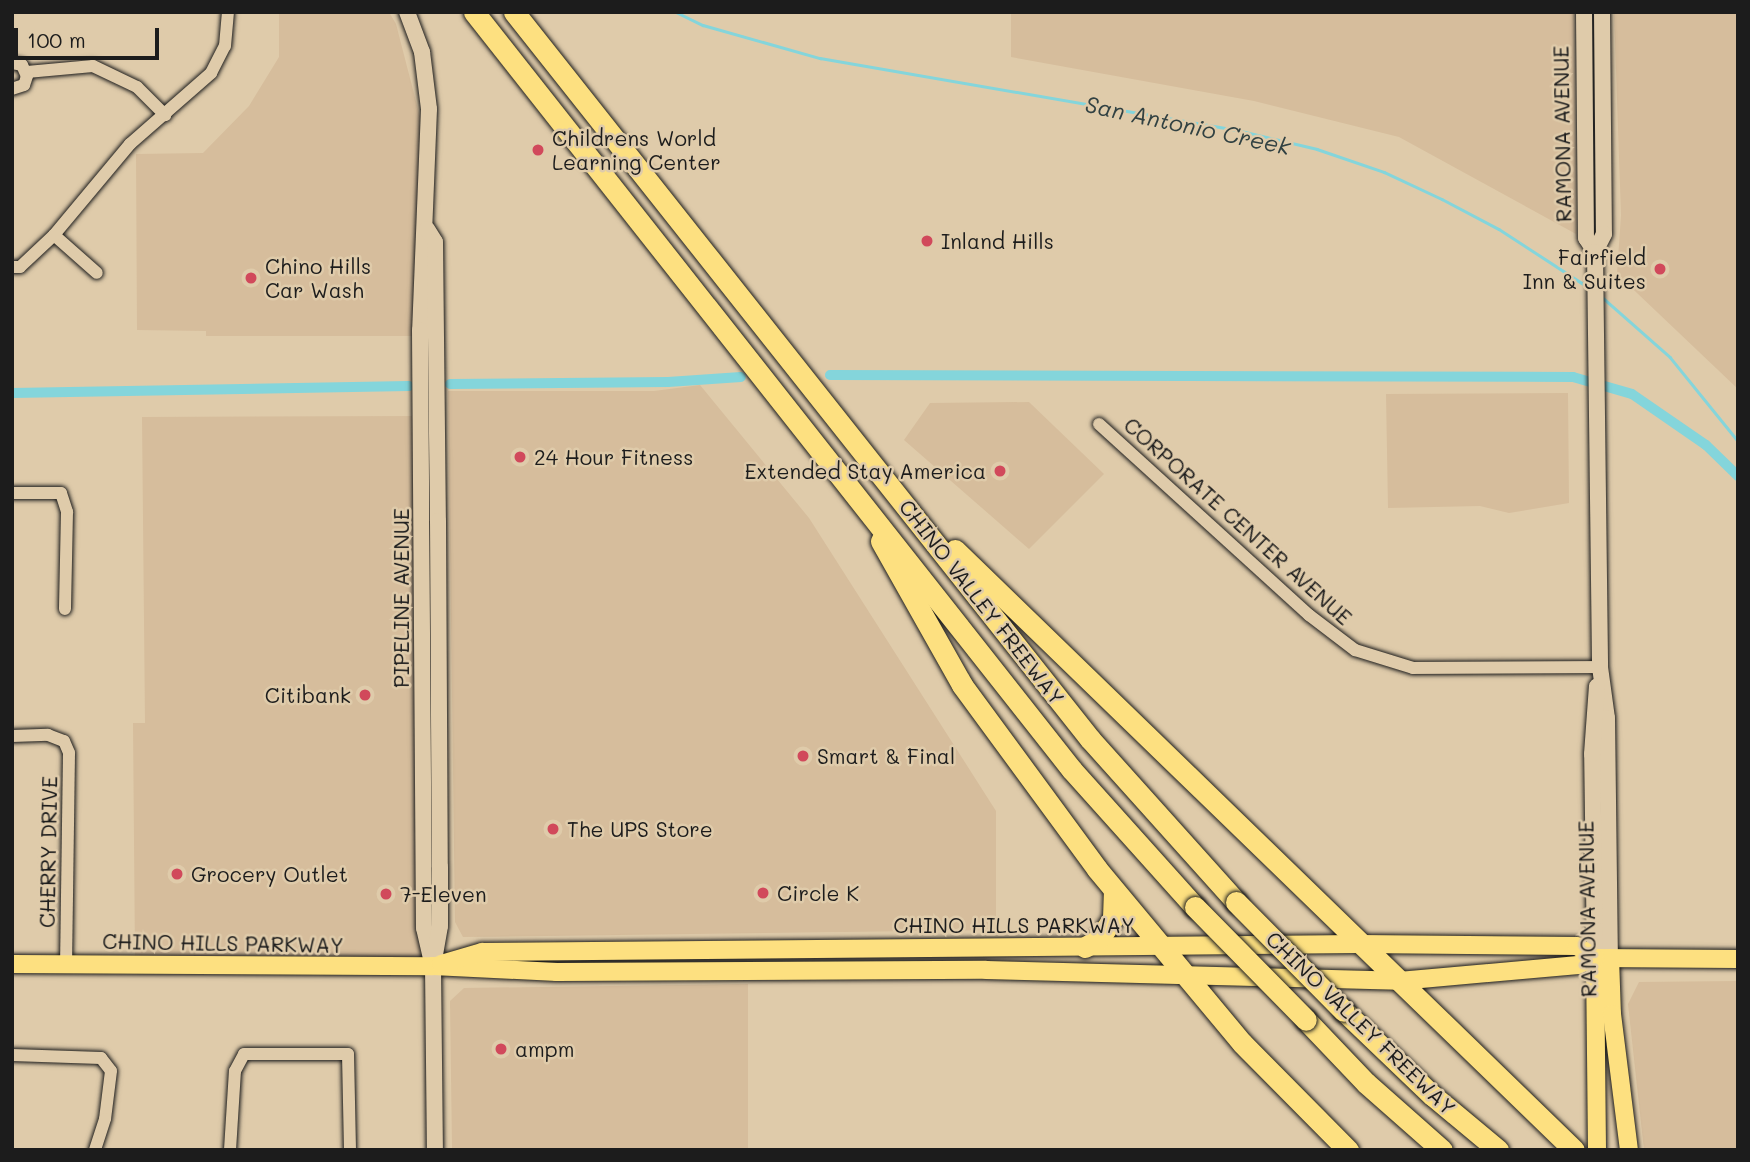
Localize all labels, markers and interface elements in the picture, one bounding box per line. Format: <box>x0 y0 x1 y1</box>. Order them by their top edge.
scale bar <box>18 14 163 58</box>
text: 100 m <box>27 26 86 53</box>
street label: RAMONA AVENUE <box>1548 46 1576 222</box>
water label: San Antonio Creek <box>1083 90 1293 160</box>
place label: Childrens World Learning Center <box>552 125 721 175</box>
marker: Childrens World Learning Center <box>530 142 546 158</box>
place label: Inland Hills <box>941 228 1054 254</box>
marker: Inland Hills <box>919 233 935 249</box>
place label: Fairfield Inn & Suites <box>1523 244 1646 294</box>
place label: Chino Hills Car Wash <box>265 253 371 303</box>
marker: Fairfield Inn & Suites <box>1652 261 1668 277</box>
marker: Chino Hills Car Wash <box>243 270 259 286</box>
street label: CORPORATE CENTER AVENUE <box>1119 412 1357 630</box>
place label: 24 Hour Fitness <box>534 444 693 470</box>
marker: 24 Hour Fitness <box>512 449 528 465</box>
place label: Extended Stay America <box>745 458 986 484</box>
marker: Extended Stay America <box>992 463 1008 479</box>
street label: CHINO VALLEY FREEWAY <box>894 494 1070 710</box>
street label: PIPELINE AVENUE <box>388 508 414 688</box>
place label: Citibank <box>265 682 351 708</box>
marker: Citibank <box>357 687 373 703</box>
place label: Smart & Final <box>817 743 955 769</box>
marker: Smart & Final <box>795 748 811 764</box>
street label: CHERRY DRIVE <box>34 776 62 928</box>
place label: The UPS Store <box>567 816 713 842</box>
marker: The UPS Store <box>545 821 561 837</box>
street label: RAMONA AVENUE <box>1573 821 1601 997</box>
place label: Grocery Outlet <box>191 861 348 887</box>
marker: Grocery Outlet <box>169 866 185 882</box>
place label: Circle K <box>777 880 859 906</box>
place label: 7-Eleven <box>400 881 487 907</box>
marker: Circle K <box>755 885 771 901</box>
marker: 7-Eleven <box>378 886 394 902</box>
street label: CHINO HILLS PARKWAY <box>893 912 1135 938</box>
street label: CHINO VALLEY FREEWAY <box>1261 926 1461 1120</box>
street label: CHINO HILLS PARKWAY <box>102 928 344 958</box>
place label: ampm <box>515 1036 575 1062</box>
marker: ampm <box>493 1041 509 1057</box>

